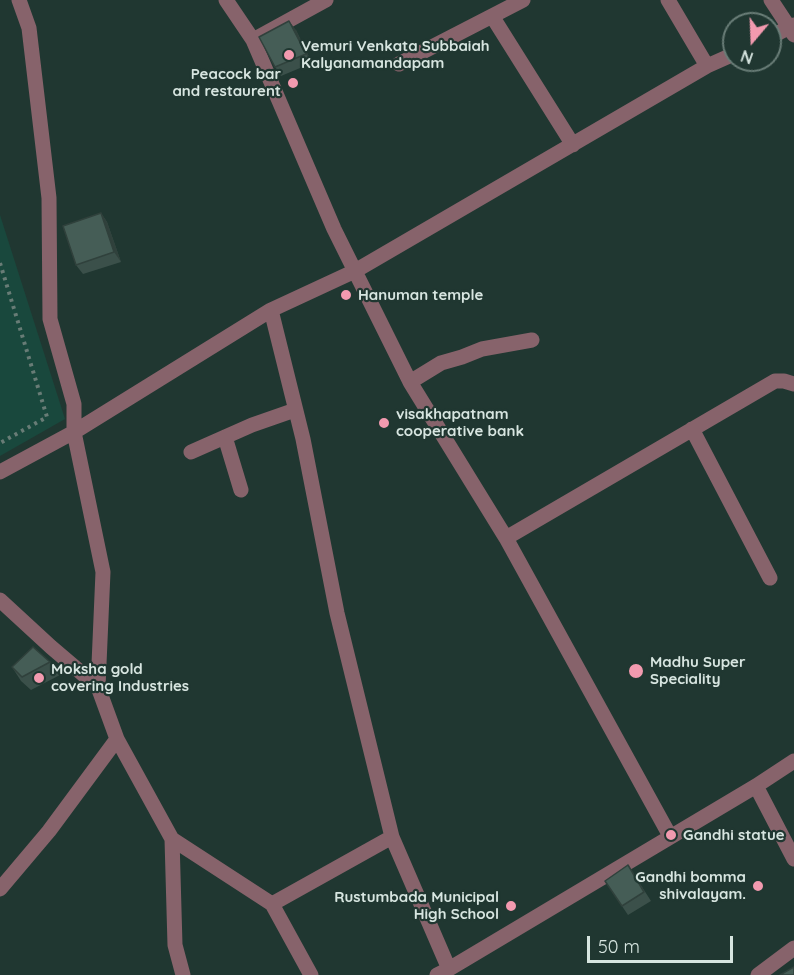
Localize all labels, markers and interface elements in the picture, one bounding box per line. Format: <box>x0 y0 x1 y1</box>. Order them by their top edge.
north arrow <box>722 12 782 72</box>
place label: Vemuri Venkata Subbaiah Kalyanamandapam <box>301 37 490 72</box>
text: N <box>738 46 756 69</box>
marker: Vemuri Venkata Subbaiah Kalyanamandapam <box>282 48 296 62</box>
place label: Peacock bar and restaurent <box>172 65 281 100</box>
marker: Peacock bar and restaurent <box>286 76 300 90</box>
place label: Hanuman temple <box>358 286 483 304</box>
marker: Hanuman temple <box>339 288 353 302</box>
place label: visakhapatnam cooperative bank <box>396 405 524 440</box>
marker: visakhapatnam cooperative bank <box>377 416 391 430</box>
place label: Madhu Super Speciality <box>650 653 745 688</box>
place label: Moksha gold covering Industries <box>51 660 189 695</box>
marker: Madhu Super Speciality <box>627 662 645 680</box>
marker: Moksha gold covering Industries <box>32 671 46 685</box>
place label: Gandhi statue <box>683 826 785 844</box>
marker: Gandhi statue <box>664 828 678 842</box>
place label: Gandhi bomma shivalayam. <box>635 868 746 903</box>
marker: Gandhi bomma shivalayam. <box>751 879 765 893</box>
place label: Rustumbada Municipal High School <box>334 888 499 923</box>
marker: Rustumbada Municipal High School <box>504 899 518 913</box>
scale bar <box>590 924 736 962</box>
text: 50 m <box>598 935 640 958</box>

